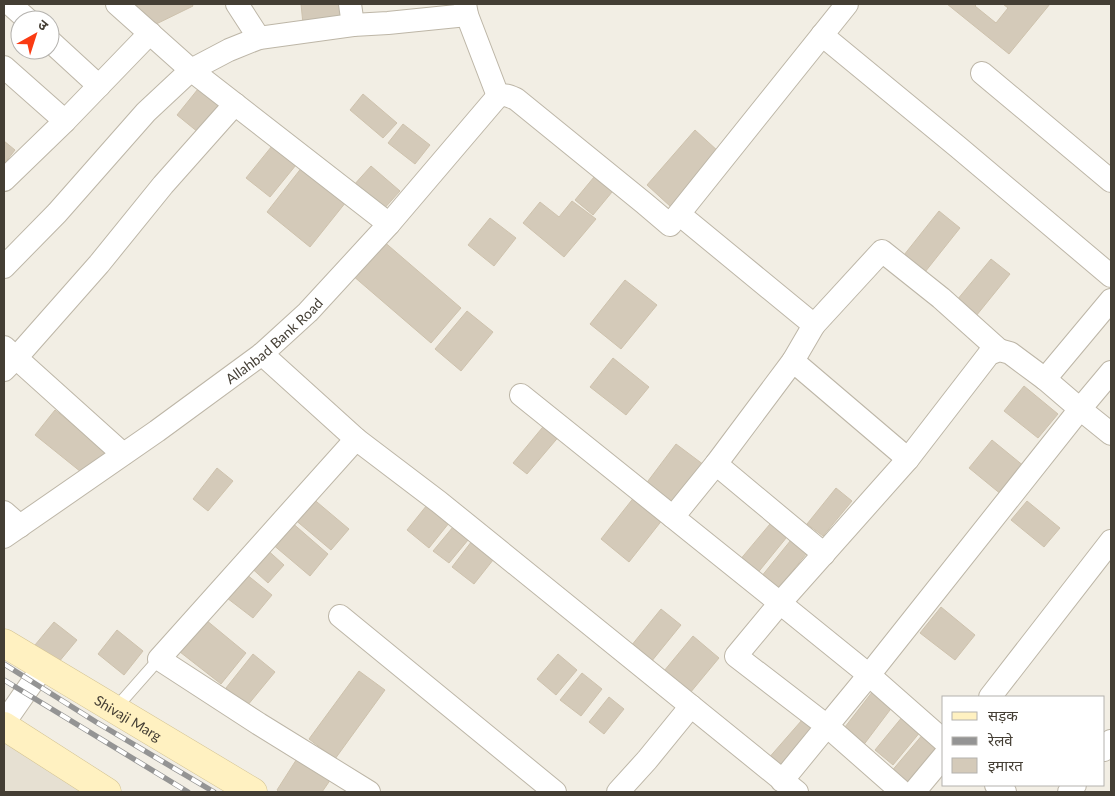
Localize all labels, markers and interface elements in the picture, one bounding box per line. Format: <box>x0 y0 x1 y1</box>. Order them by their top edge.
north arrow <box>10 10 60 60</box>
text: उ <box>35 15 53 34</box>
street label: Allahbad Bank Road <box>222 294 326 387</box>
street label: Shivaji Marg <box>92 691 165 744</box>
legend <box>942 696 1105 786</box>
text: सड़क <box>988 706 1018 724</box>
text: रेलवे <box>987 731 1013 749</box>
text: इमारत <box>988 756 1023 774</box>

